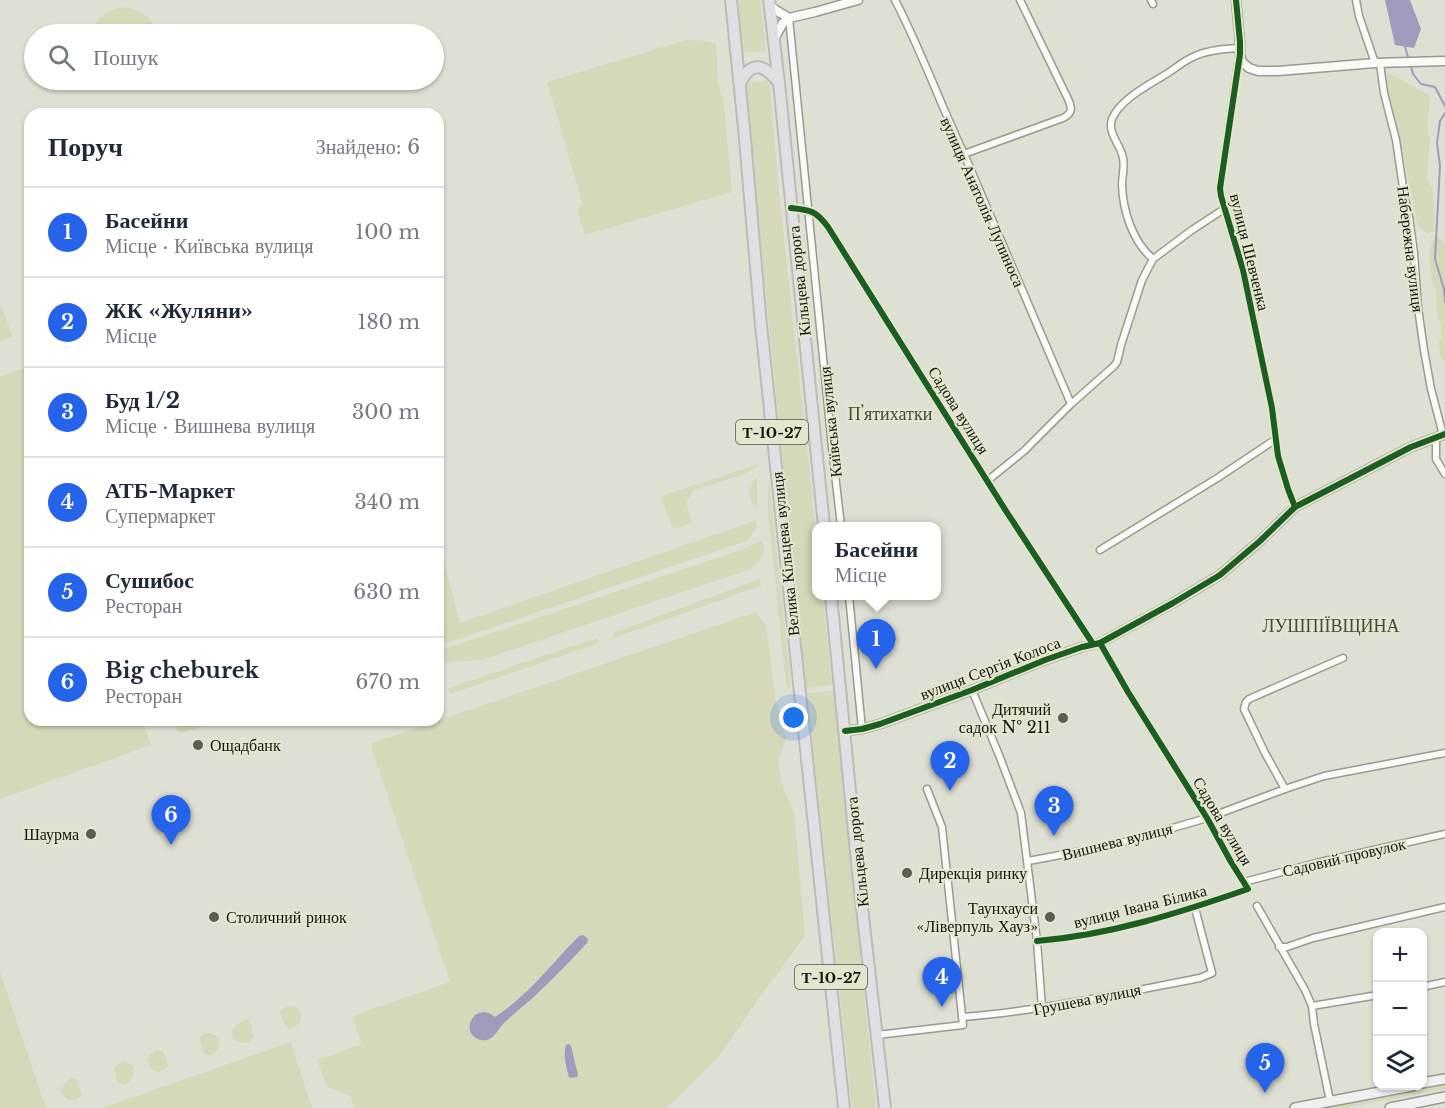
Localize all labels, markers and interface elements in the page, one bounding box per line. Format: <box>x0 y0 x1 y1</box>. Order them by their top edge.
search box <box>24 24 444 90</box>
icon: search <box>45 41 78 74</box>
text: Пошук <box>93 44 159 71</box>
street label: вулиця Анатолія Лупиноса <box>936 114 1030 290</box>
text: Поруч <box>48 131 123 163</box>
text: Знайдено: 6 <box>316 135 420 159</box>
street label: Набережна вулиця <box>1393 185 1429 314</box>
street label: вулиця Шевченка <box>1226 191 1274 313</box>
text: Басейни <box>105 207 188 234</box>
text: 1 <box>63 220 72 244</box>
text: 100 m <box>355 220 420 244</box>
street label: Кільцева дорога <box>783 225 815 337</box>
text: Місце · Київська вулиця <box>105 234 313 258</box>
text: ЖК «Жуляни» <box>105 297 253 324</box>
text: 2 <box>61 310 74 334</box>
text: 180 m <box>357 310 420 334</box>
text: Місце <box>105 324 157 348</box>
street label: Садова вулиця <box>924 362 994 458</box>
street label: Київська вулиця <box>814 365 846 479</box>
text: Буд 1/2 <box>105 387 180 414</box>
text: 3 <box>61 400 74 424</box>
text: 300 m <box>352 400 420 424</box>
district label: Пʼятихатки <box>848 403 933 425</box>
text: Місце · Вишнева вулиця <box>105 414 315 438</box>
road number: Т-10-27 <box>736 420 808 444</box>
street label: Велика Кільцева вулиця <box>766 470 804 637</box>
text: АТБ-Маркет <box>105 477 235 504</box>
text: 4 <box>61 490 74 514</box>
text: 340 m <box>355 490 420 514</box>
text: Супермаркет <box>105 504 215 528</box>
popup <box>812 522 941 600</box>
text: Басейни <box>835 536 918 563</box>
text: Місце <box>835 563 887 587</box>
text: Сушибос <box>105 567 194 594</box>
text: 5 <box>62 580 73 604</box>
text: 630 m <box>353 580 420 604</box>
text: Ресторан <box>105 594 182 618</box>
district label: ЛУШПІЇВЩИНА <box>1262 615 1400 637</box>
pin: 1 <box>856 620 896 669</box>
street label: вулиця Сергія Колоса <box>917 632 1063 704</box>
text: Big cheburek <box>105 657 259 684</box>
text: 6 <box>61 670 74 694</box>
text: 670 m <box>356 670 420 694</box>
text: Ресторан <box>105 684 182 708</box>
place label: Дитячий садок № 211 <box>959 699 1051 737</box>
your location <box>779 703 808 732</box>
marker: Дитячий садок № 211 <box>1056 711 1070 725</box>
place label: Ощадбанк <box>210 735 281 755</box>
marker: Ощадбанк <box>191 738 205 752</box>
pin: 2 <box>930 742 970 791</box>
street label: Садова вулиця <box>1189 773 1258 869</box>
pin: 3 <box>1034 786 1074 836</box>
pin: 6 <box>152 796 190 845</box>
street label: Кільцева дорога <box>841 796 873 908</box>
street label: Вишнева вулиця <box>1060 817 1175 864</box>
place label: Шаурма <box>24 824 79 844</box>
marker: Шаурма <box>84 827 98 841</box>
street label: Садовий провулок <box>1280 833 1408 881</box>
place label: Дирекція ринку <box>919 863 1027 883</box>
marker: Дирекція ринку <box>900 866 914 880</box>
street label: вулиця Івана Білика <box>1071 880 1209 932</box>
place label: Таунхауси «Ліверпуль Хауз» <box>917 898 1038 936</box>
place label: Столичний ринок <box>226 907 347 927</box>
marker: Столичний ринок <box>207 910 221 924</box>
marker: Таунхауси «Ліверпуль Хауз» <box>1043 910 1057 924</box>
map controls <box>1373 928 1427 1090</box>
button: + <box>1373 928 1427 982</box>
pin: 4 <box>922 958 962 1007</box>
road number: Т-10-27 <box>795 965 867 989</box>
street label: Грушева вулиця <box>1031 979 1143 1019</box>
button: − <box>1373 982 1427 1036</box>
button: layers <box>1373 1036 1427 1090</box>
pin: 5 <box>1246 1044 1284 1093</box>

